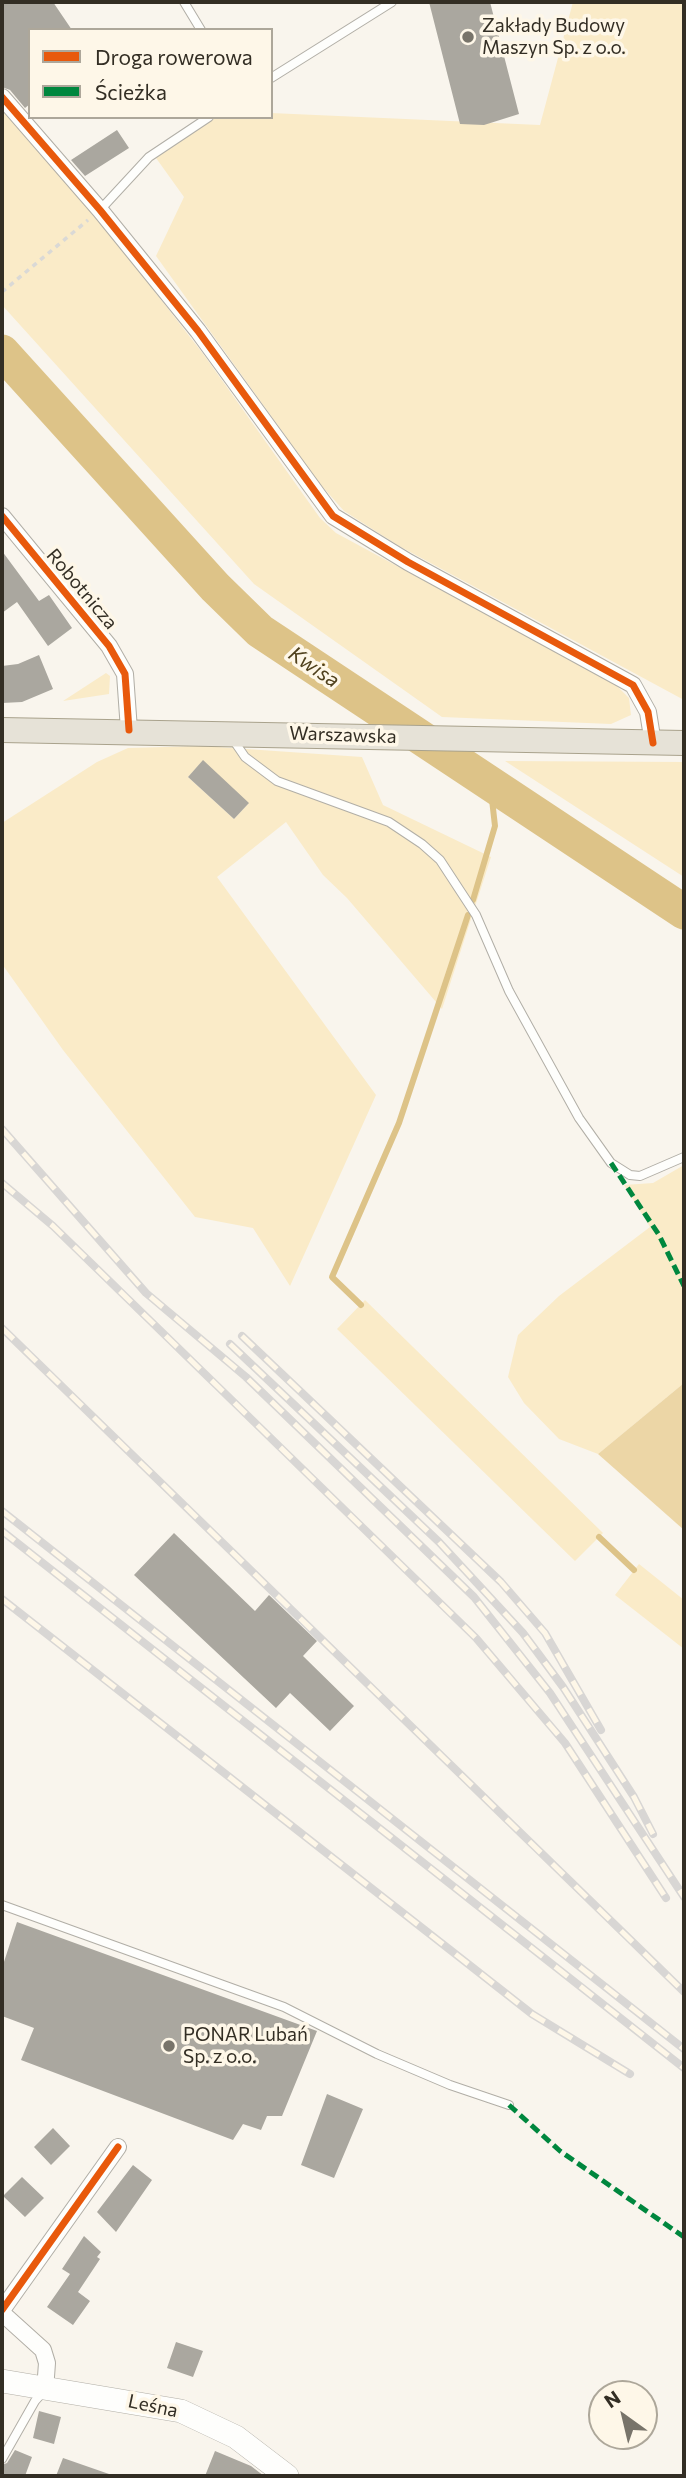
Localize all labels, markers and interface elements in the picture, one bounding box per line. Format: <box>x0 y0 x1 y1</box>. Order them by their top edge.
place label: Zakłady Budowy Maszyn Sp. z o.o. <box>482 15 626 59</box>
legend <box>28 28 273 119</box>
marker: Zakłady Budowy Maszyn Sp. z o.o. <box>460 29 476 45</box>
text: Droga rowerowa <box>95 44 253 69</box>
text: Ścieżka <box>95 79 167 104</box>
street label: Robotnicza <box>42 544 122 634</box>
water label: Kwisa <box>284 641 344 693</box>
street label: Warszawska <box>289 722 397 748</box>
place label: PONAR Lubań Sp. z o.o. <box>183 2024 308 2068</box>
marker: PONAR Lubań Sp. z o.o. <box>161 2038 177 2054</box>
north arrow <box>588 2380 658 2450</box>
text: N <box>600 2385 624 2412</box>
street label: Leśna <box>126 2390 180 2422</box>

